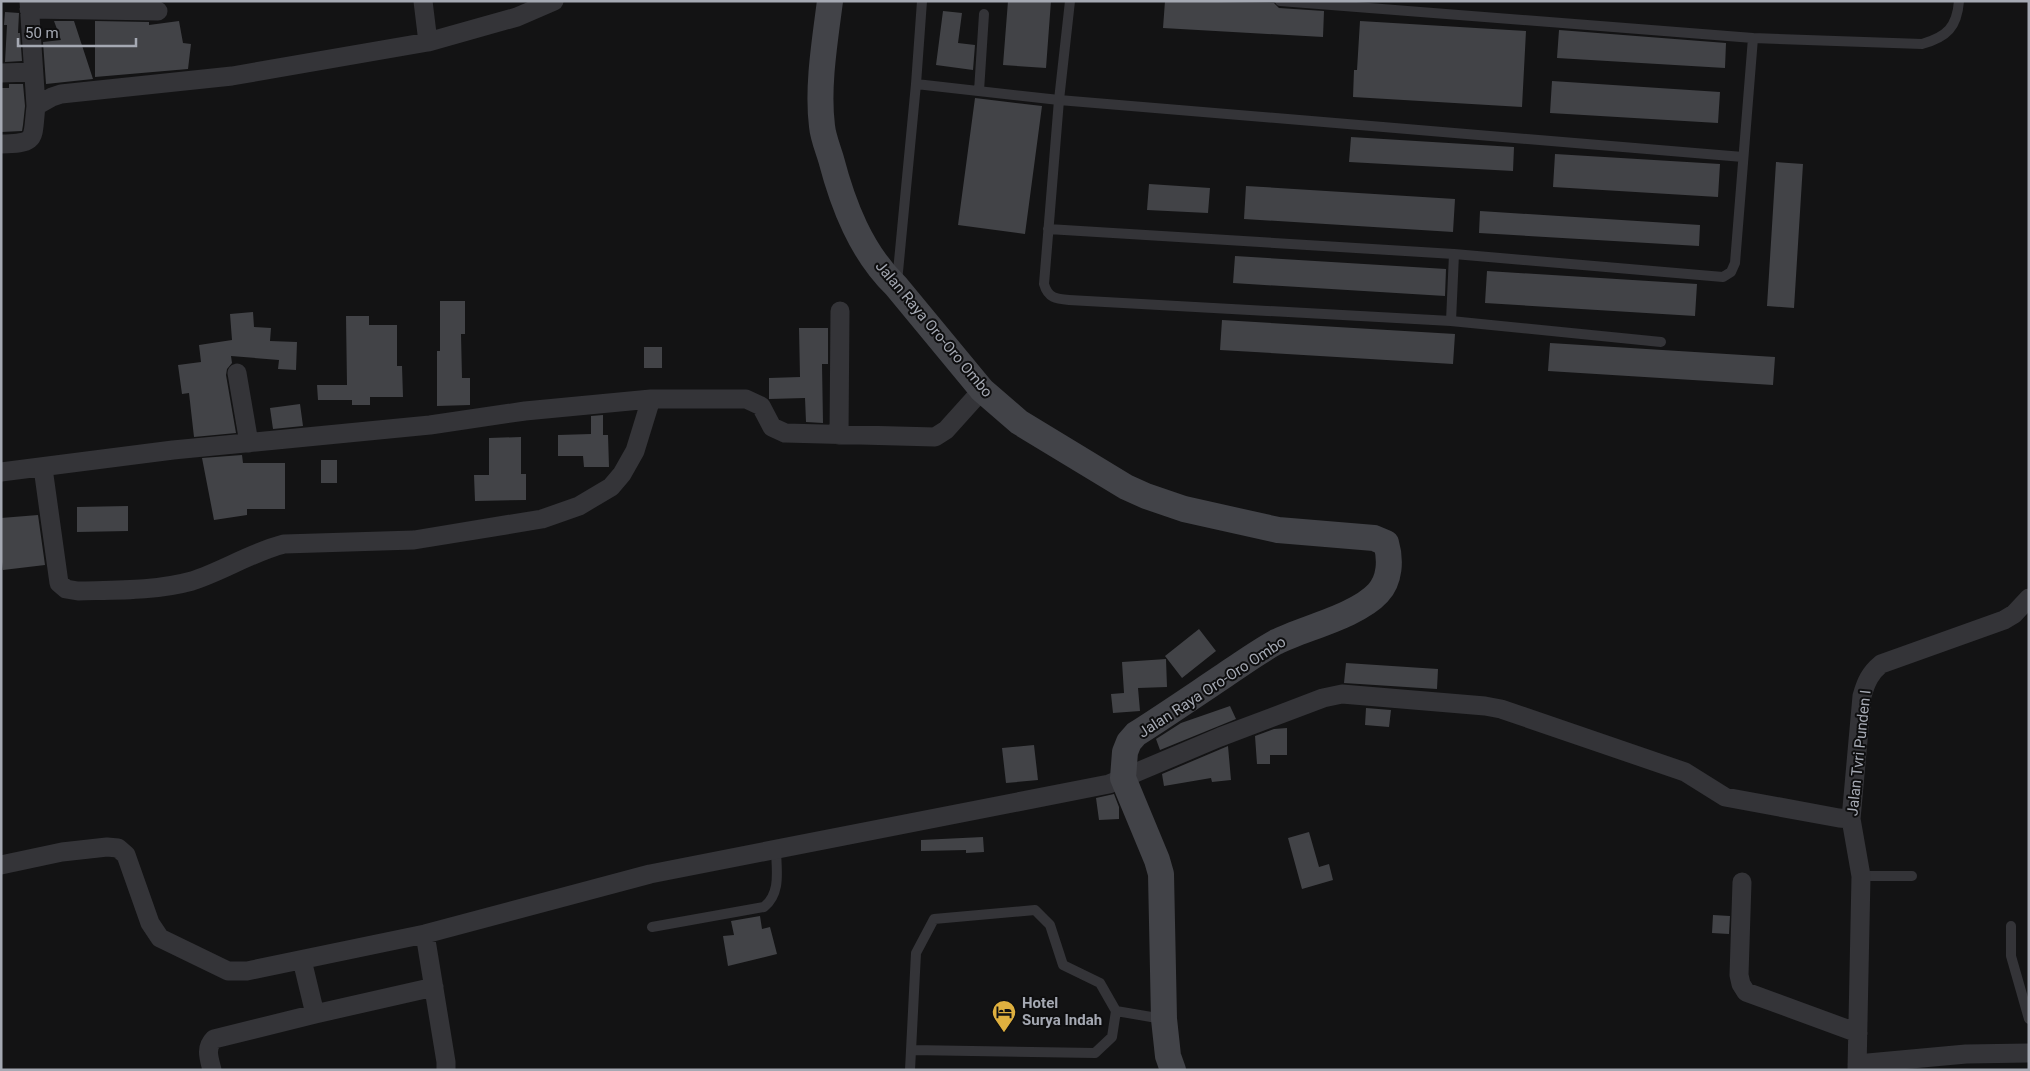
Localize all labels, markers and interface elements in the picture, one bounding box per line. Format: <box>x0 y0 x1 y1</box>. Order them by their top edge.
scale bar <box>18 15 135 47</box>
text: 50 m <box>25 24 59 42</box>
street label: Jalan Raya Oro-Oro Ombo <box>872 257 996 401</box>
street label: Jalan Raya Oro-Oro Ombo <box>1135 633 1289 741</box>
street label: Jalan Tvri Punden I <box>1843 689 1875 817</box>
place label: Hotel Surya Indah <box>1022 994 1102 1029</box>
hotel icon: Hotel Surya Indah <box>991 999 1017 1033</box>

